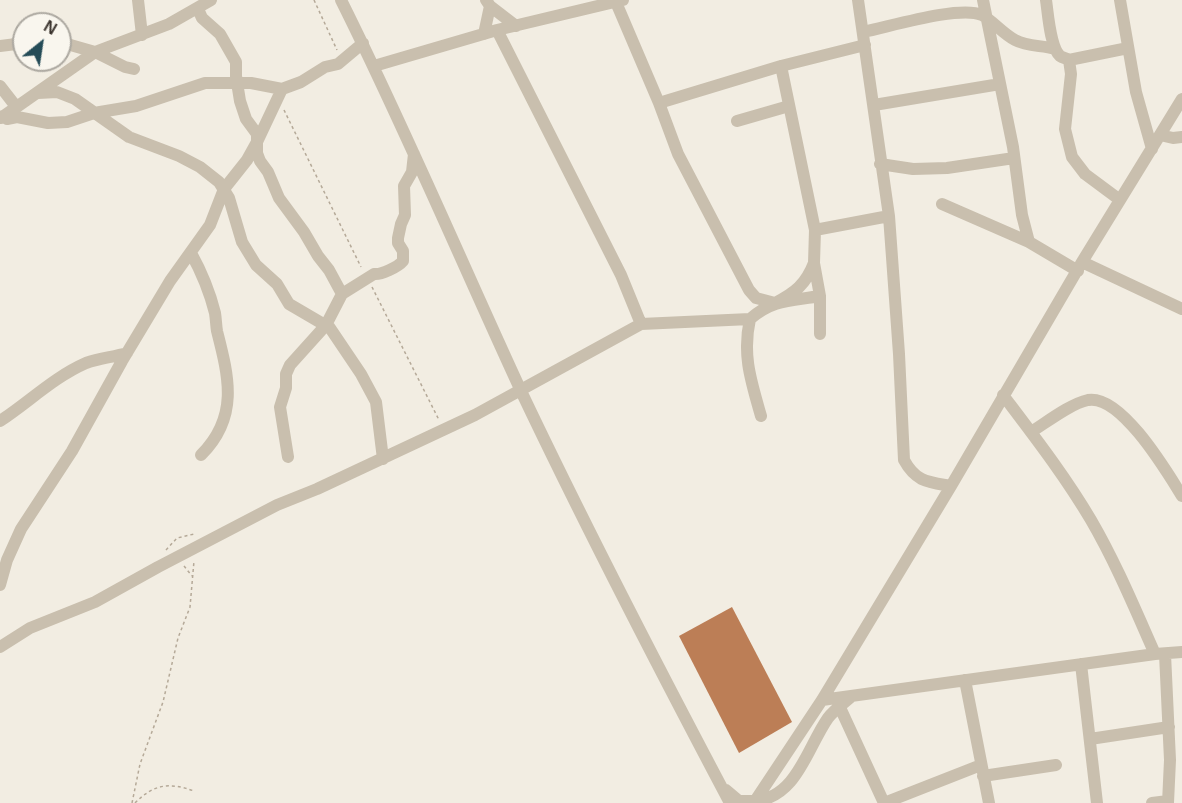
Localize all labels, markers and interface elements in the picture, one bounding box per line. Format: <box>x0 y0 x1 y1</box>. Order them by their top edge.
north arrow <box>12 12 72 72</box>
text: N <box>41 17 60 38</box>

